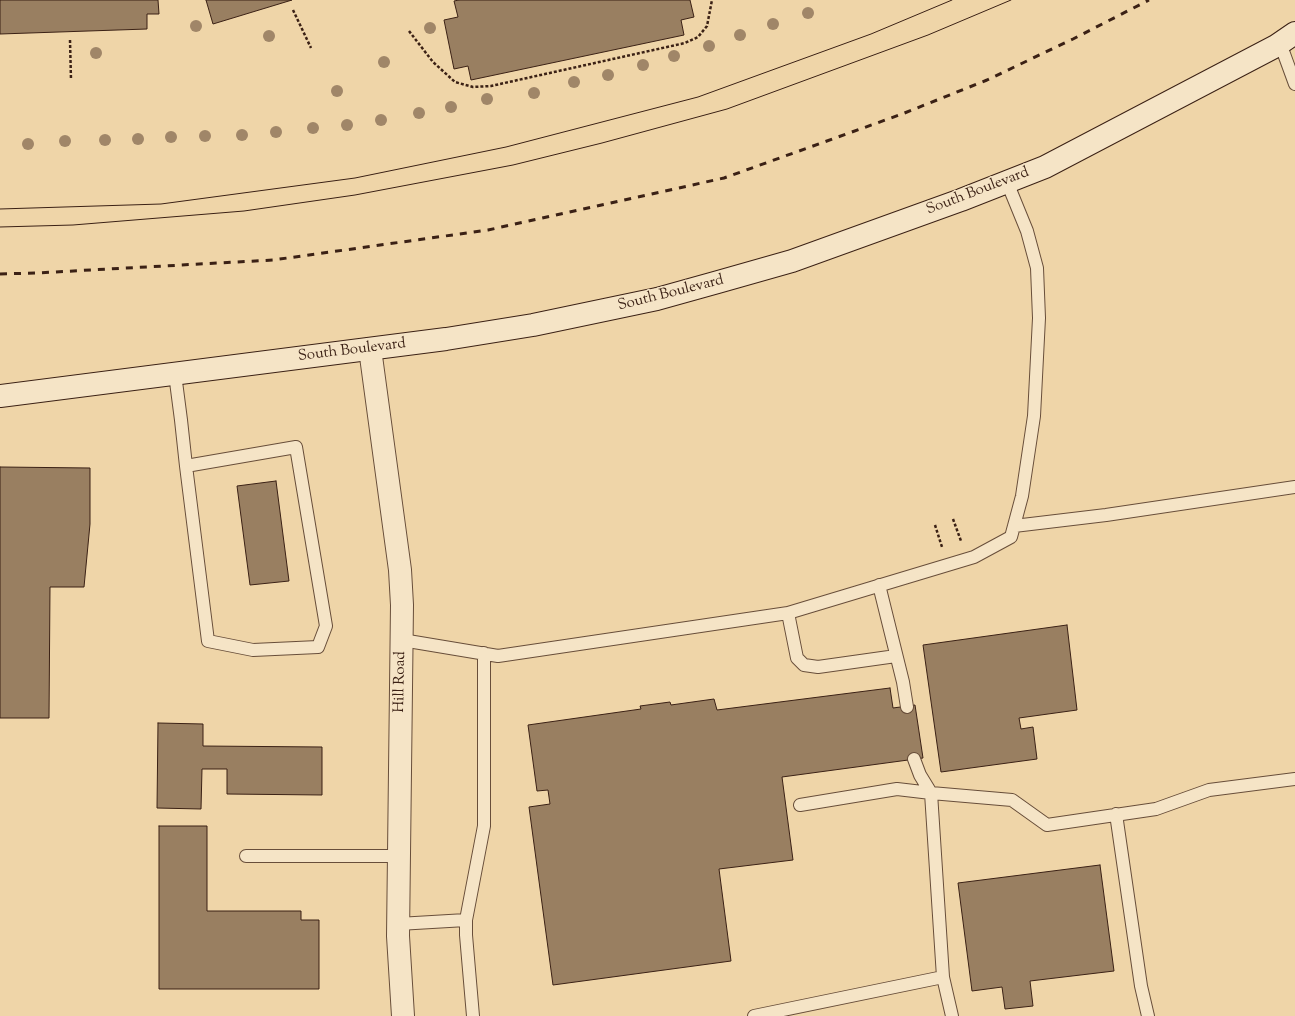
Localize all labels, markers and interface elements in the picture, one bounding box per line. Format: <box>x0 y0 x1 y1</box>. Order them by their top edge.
street label: South Boulevard <box>924 164 1032 220</box>
street label: South Boulevard <box>616 272 726 316</box>
street label: South Boulevard <box>297 335 407 367</box>
street label: Hill Road <box>391 651 411 713</box>

